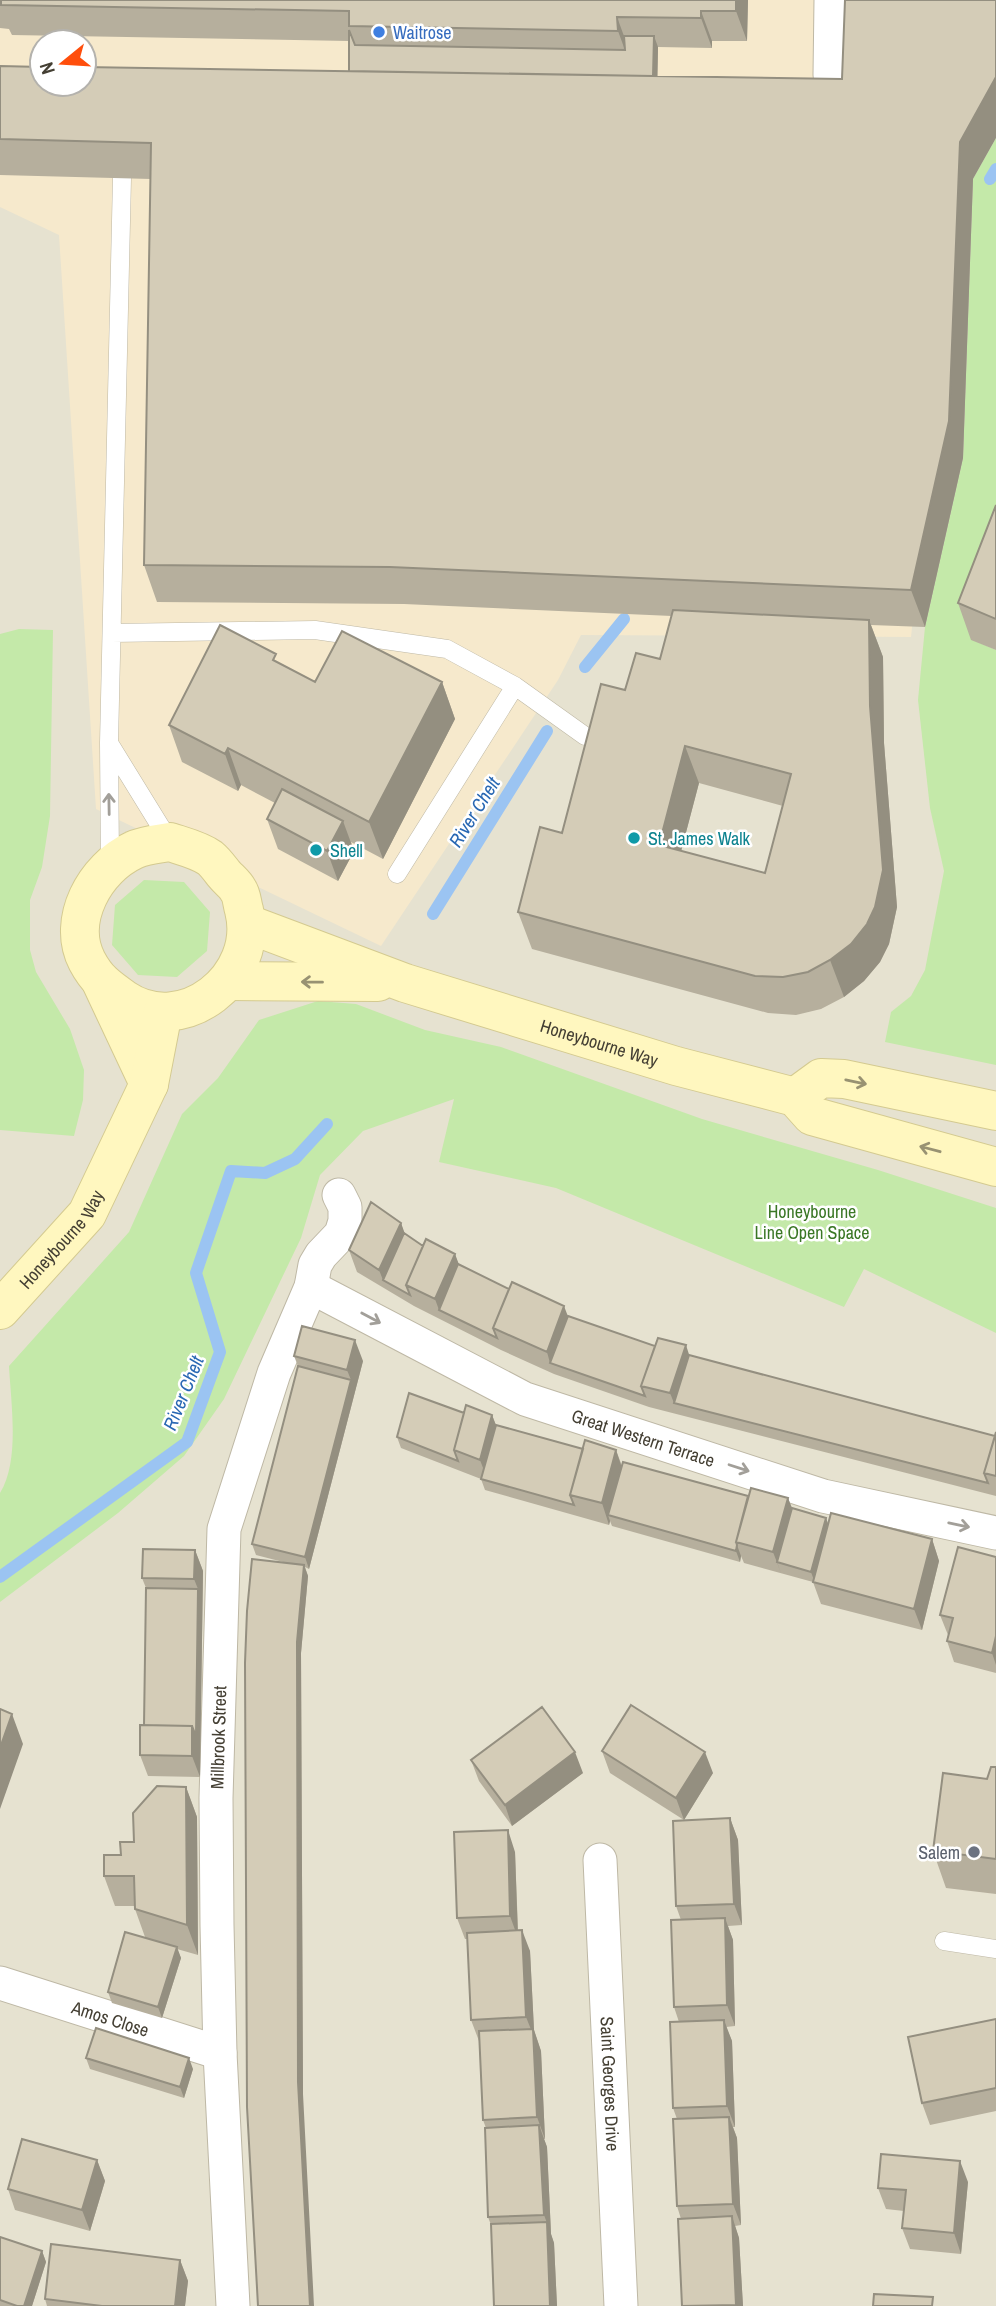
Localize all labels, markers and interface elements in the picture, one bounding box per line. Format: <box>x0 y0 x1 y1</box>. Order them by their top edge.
place label: Waitrose <box>393 20 452 45</box>
marker: Waitrose <box>371 24 387 40</box>
north arrow <box>28 28 98 98</box>
text: N <box>33 59 61 78</box>
water label: River Chelt <box>442 772 506 852</box>
one-way arrow <box>103 792 116 815</box>
place label: St. James Walk <box>648 826 751 851</box>
marker: St. James Walk <box>626 830 642 846</box>
place label: Shell <box>330 838 363 863</box>
marker: Shell <box>308 842 324 858</box>
one-way arrow <box>301 975 324 988</box>
street label: Honeybourne Way <box>537 1013 662 1073</box>
one-way arrow <box>844 1075 867 1089</box>
one-way arrow <box>919 1142 942 1155</box>
street label: Honeybourne Way <box>13 1185 109 1294</box>
park label: Honeybourne Line Open Space <box>755 1199 869 1245</box>
one-way arrow <box>360 1312 381 1325</box>
water label: River Chelt <box>156 1351 210 1434</box>
street label: Great Western Terrace <box>569 1403 718 1472</box>
one-way arrow <box>728 1463 750 1476</box>
one-way arrow <box>947 1519 970 1533</box>
street label: Millbrook Street <box>204 1685 232 1789</box>
place label: Salem <box>918 1840 960 1865</box>
marker: Salem <box>966 1844 982 1860</box>
street label: Amos Close <box>68 1994 152 2042</box>
street label: Saint Georges Drive <box>595 2016 626 2152</box>

